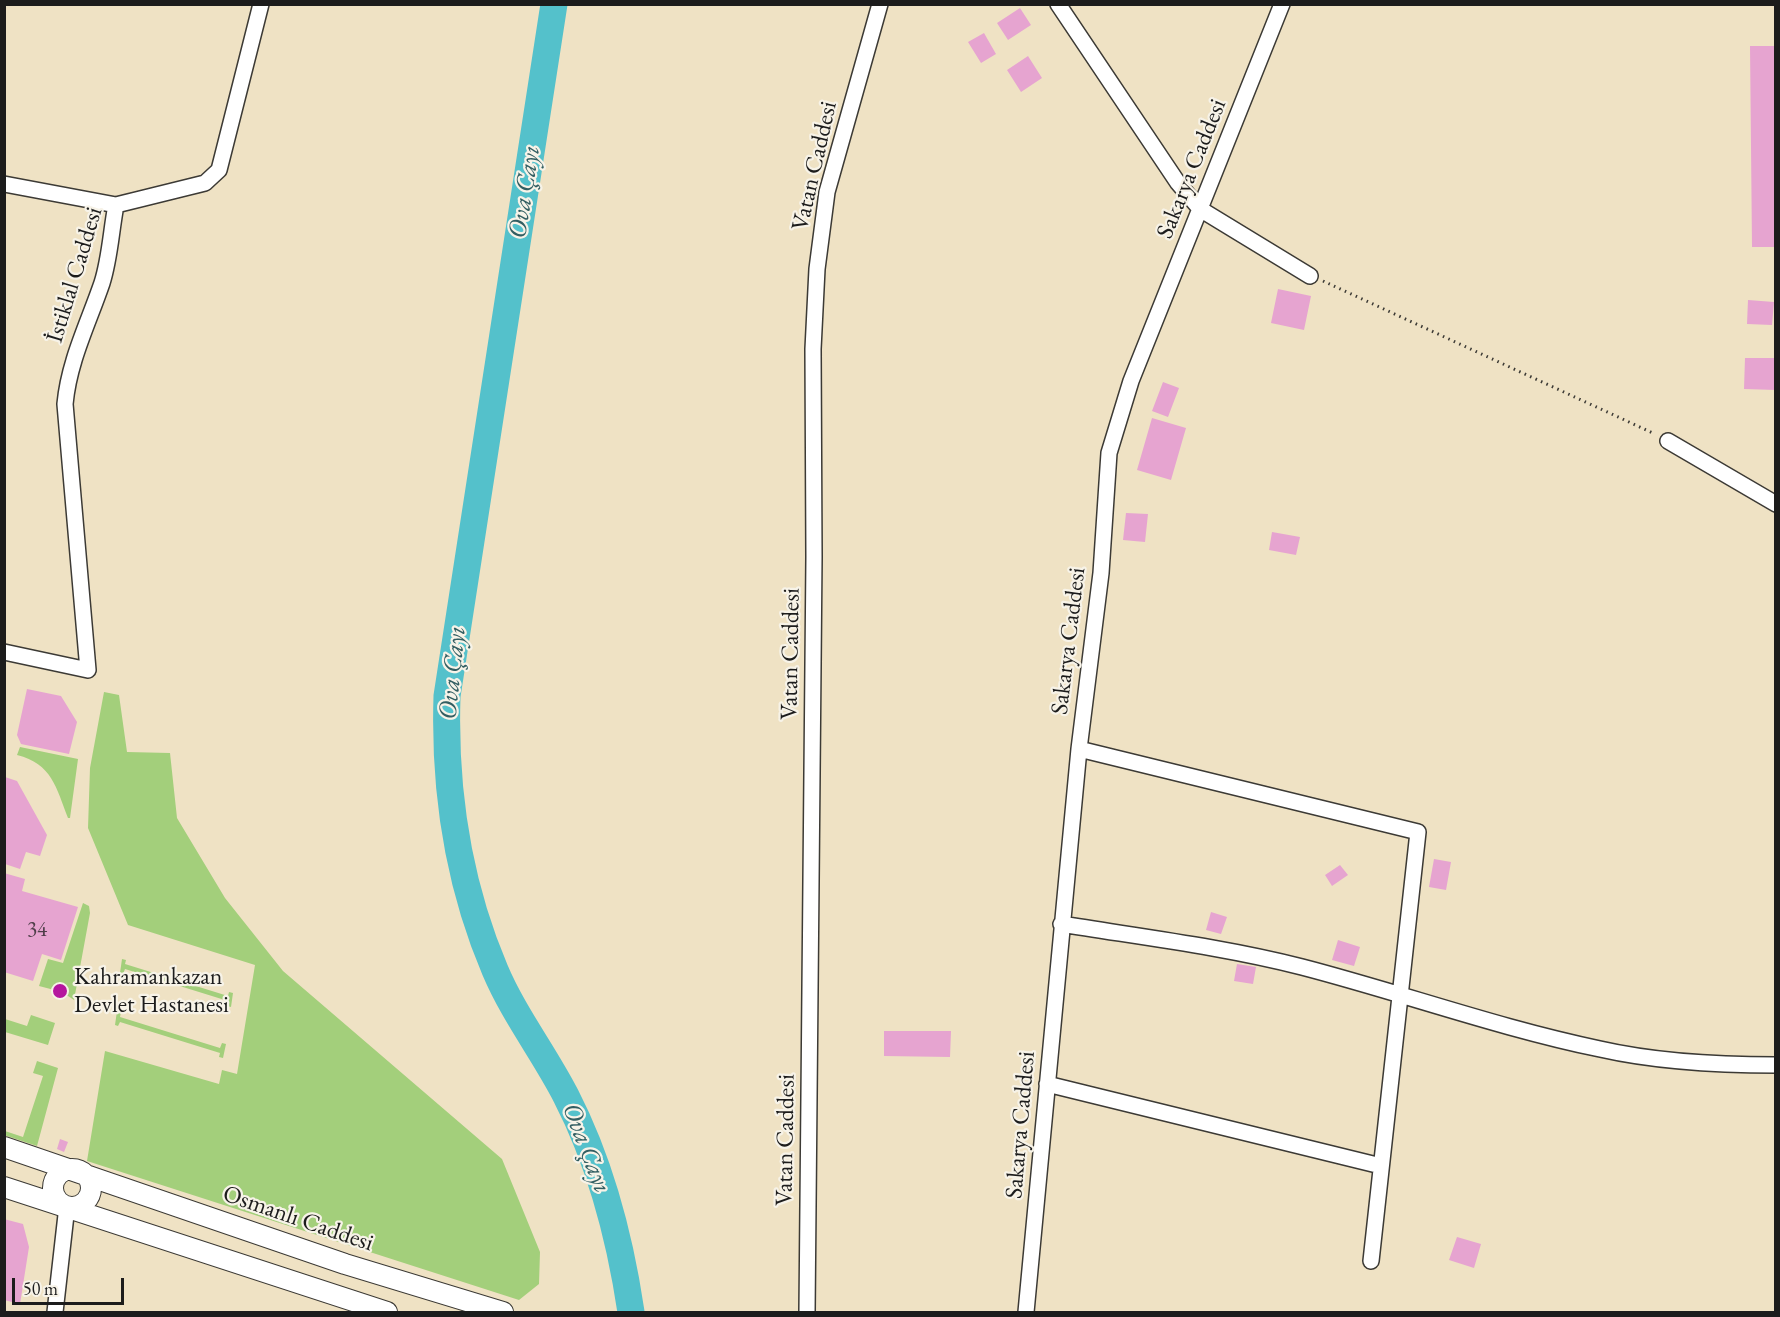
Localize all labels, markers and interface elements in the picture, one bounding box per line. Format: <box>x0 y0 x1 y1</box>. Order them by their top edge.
street label: Sakarya Caddesi <box>1151 95 1233 243</box>
street label: Vatan Caddesi <box>786 99 844 233</box>
water label: Ova Çayı <box>502 143 548 241</box>
street label: İstiklal Caddesi <box>41 204 109 346</box>
street label: Sakarya Caddesi <box>1046 566 1092 716</box>
street label: Vatan Caddesi <box>775 588 807 720</box>
water label: Ova Çayı <box>433 625 473 721</box>
house number: 34 <box>27 917 47 943</box>
place label: Kahramankazan Devlet Hastanesi <box>74 963 229 1019</box>
marker: Kahramankazan Devlet Hastanesi <box>51 982 69 1000</box>
street label: Sakarya Caddesi <box>1000 1050 1042 1200</box>
street label: Vatan Caddesi <box>770 1074 802 1206</box>
water label: Ova Çayı <box>555 1099 617 1197</box>
street label: Osmanlı Caddesi <box>219 1180 377 1258</box>
scale bar <box>15 1266 128 1304</box>
text: 50 m <box>23 1277 58 1300</box>

